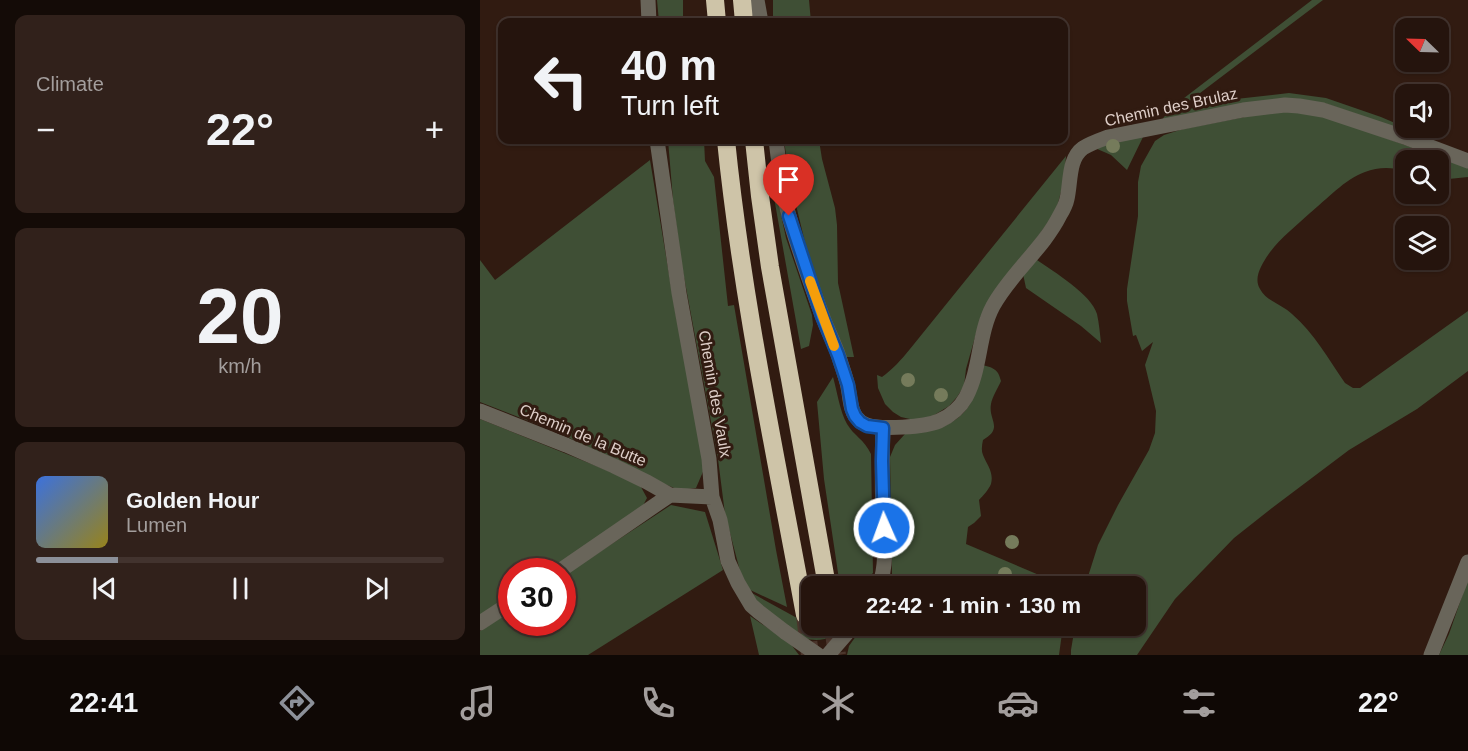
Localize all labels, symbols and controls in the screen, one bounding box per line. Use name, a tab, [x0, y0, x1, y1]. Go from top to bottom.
north arrow	[1395, 18, 1449, 72]
map controls	[1395, 18, 1449, 270]
icon: left	[522, 42, 600, 120]
text: 40 m	[621, 42, 717, 89]
text: Climate	[36, 73, 104, 95]
button: sound	[1395, 84, 1449, 138]
street label: Chemin des Brulaz	[1103, 85, 1239, 129]
text: Turn left	[621, 91, 719, 121]
text: 22°	[206, 104, 274, 155]
text: −	[36, 111, 55, 148]
text: +	[425, 111, 444, 148]
button: search	[1395, 150, 1449, 204]
pin	[763, 154, 814, 216]
icon: arrive	[772, 163, 805, 196]
button: layers	[1395, 216, 1449, 270]
text: 20	[197, 272, 283, 360]
street label: Chemin des Vaulx	[695, 329, 735, 459]
text: km/h	[218, 355, 262, 377]
street label: Chemin de la Butte	[517, 401, 649, 469]
text: Golden Hour	[126, 488, 259, 513]
position arrow	[852, 496, 916, 560]
text: Lumen	[126, 514, 187, 536]
speed limit sign: 30	[498, 558, 576, 636]
icon: previous	[88, 572, 121, 605]
icon: pause	[224, 572, 257, 605]
icon: next	[360, 572, 393, 605]
text: 22:42 · 1 min · 130 m	[866, 593, 1081, 618]
icon: directions	[276, 682, 318, 724]
icon: music	[457, 682, 499, 724]
icon: phone	[637, 682, 679, 724]
icon: climate	[817, 682, 859, 724]
icon: car	[997, 682, 1039, 724]
icon: filters	[1178, 682, 1220, 724]
text: 22:41	[69, 688, 138, 718]
text: 22°	[1358, 688, 1399, 718]

